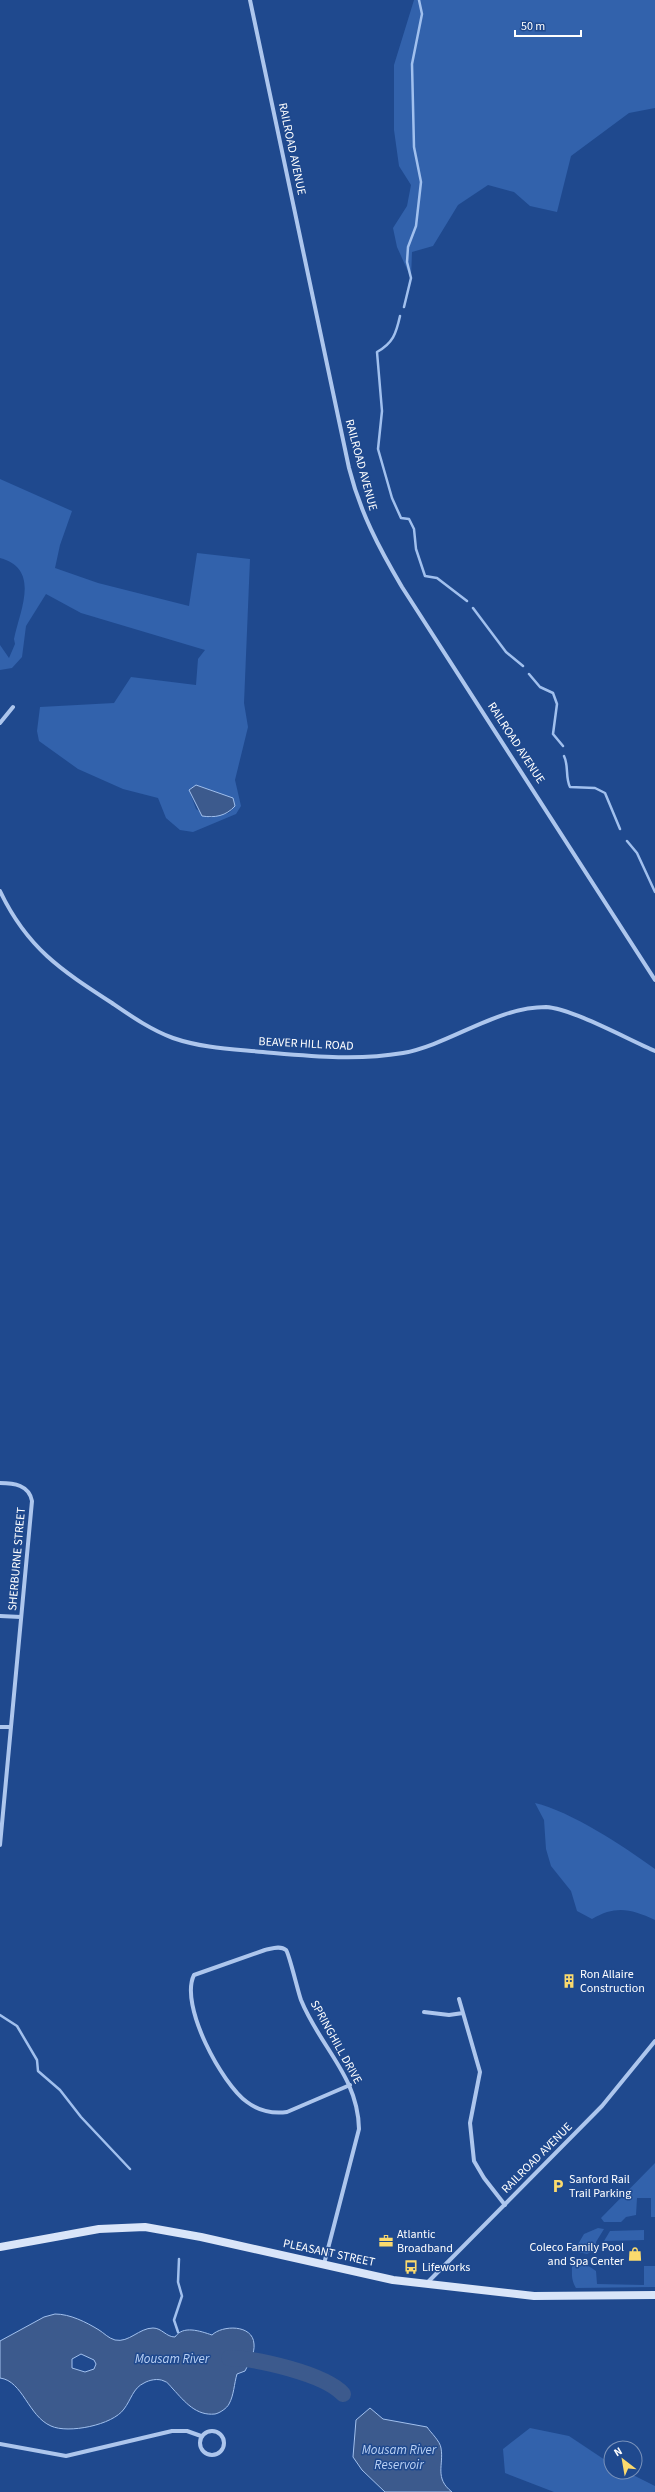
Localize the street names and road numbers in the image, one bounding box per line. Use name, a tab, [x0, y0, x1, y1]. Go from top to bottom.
street label: RAILROAD AVENUE	[274, 101, 310, 197]
street label: RAILROAD AVENUE	[341, 417, 381, 513]
street label: RAILROAD AVENUE	[483, 699, 549, 787]
street label: BEAVER HILL ROAD	[258, 1033, 354, 1055]
street label: SHERBURNE STREET	[4, 1506, 30, 1612]
street label: SPRINGHILL DRIVE	[306, 1997, 366, 2087]
street label: RAILROAD AVENUE	[498, 2119, 576, 2197]
street label: PLEASANT STREET	[282, 2235, 377, 2271]

